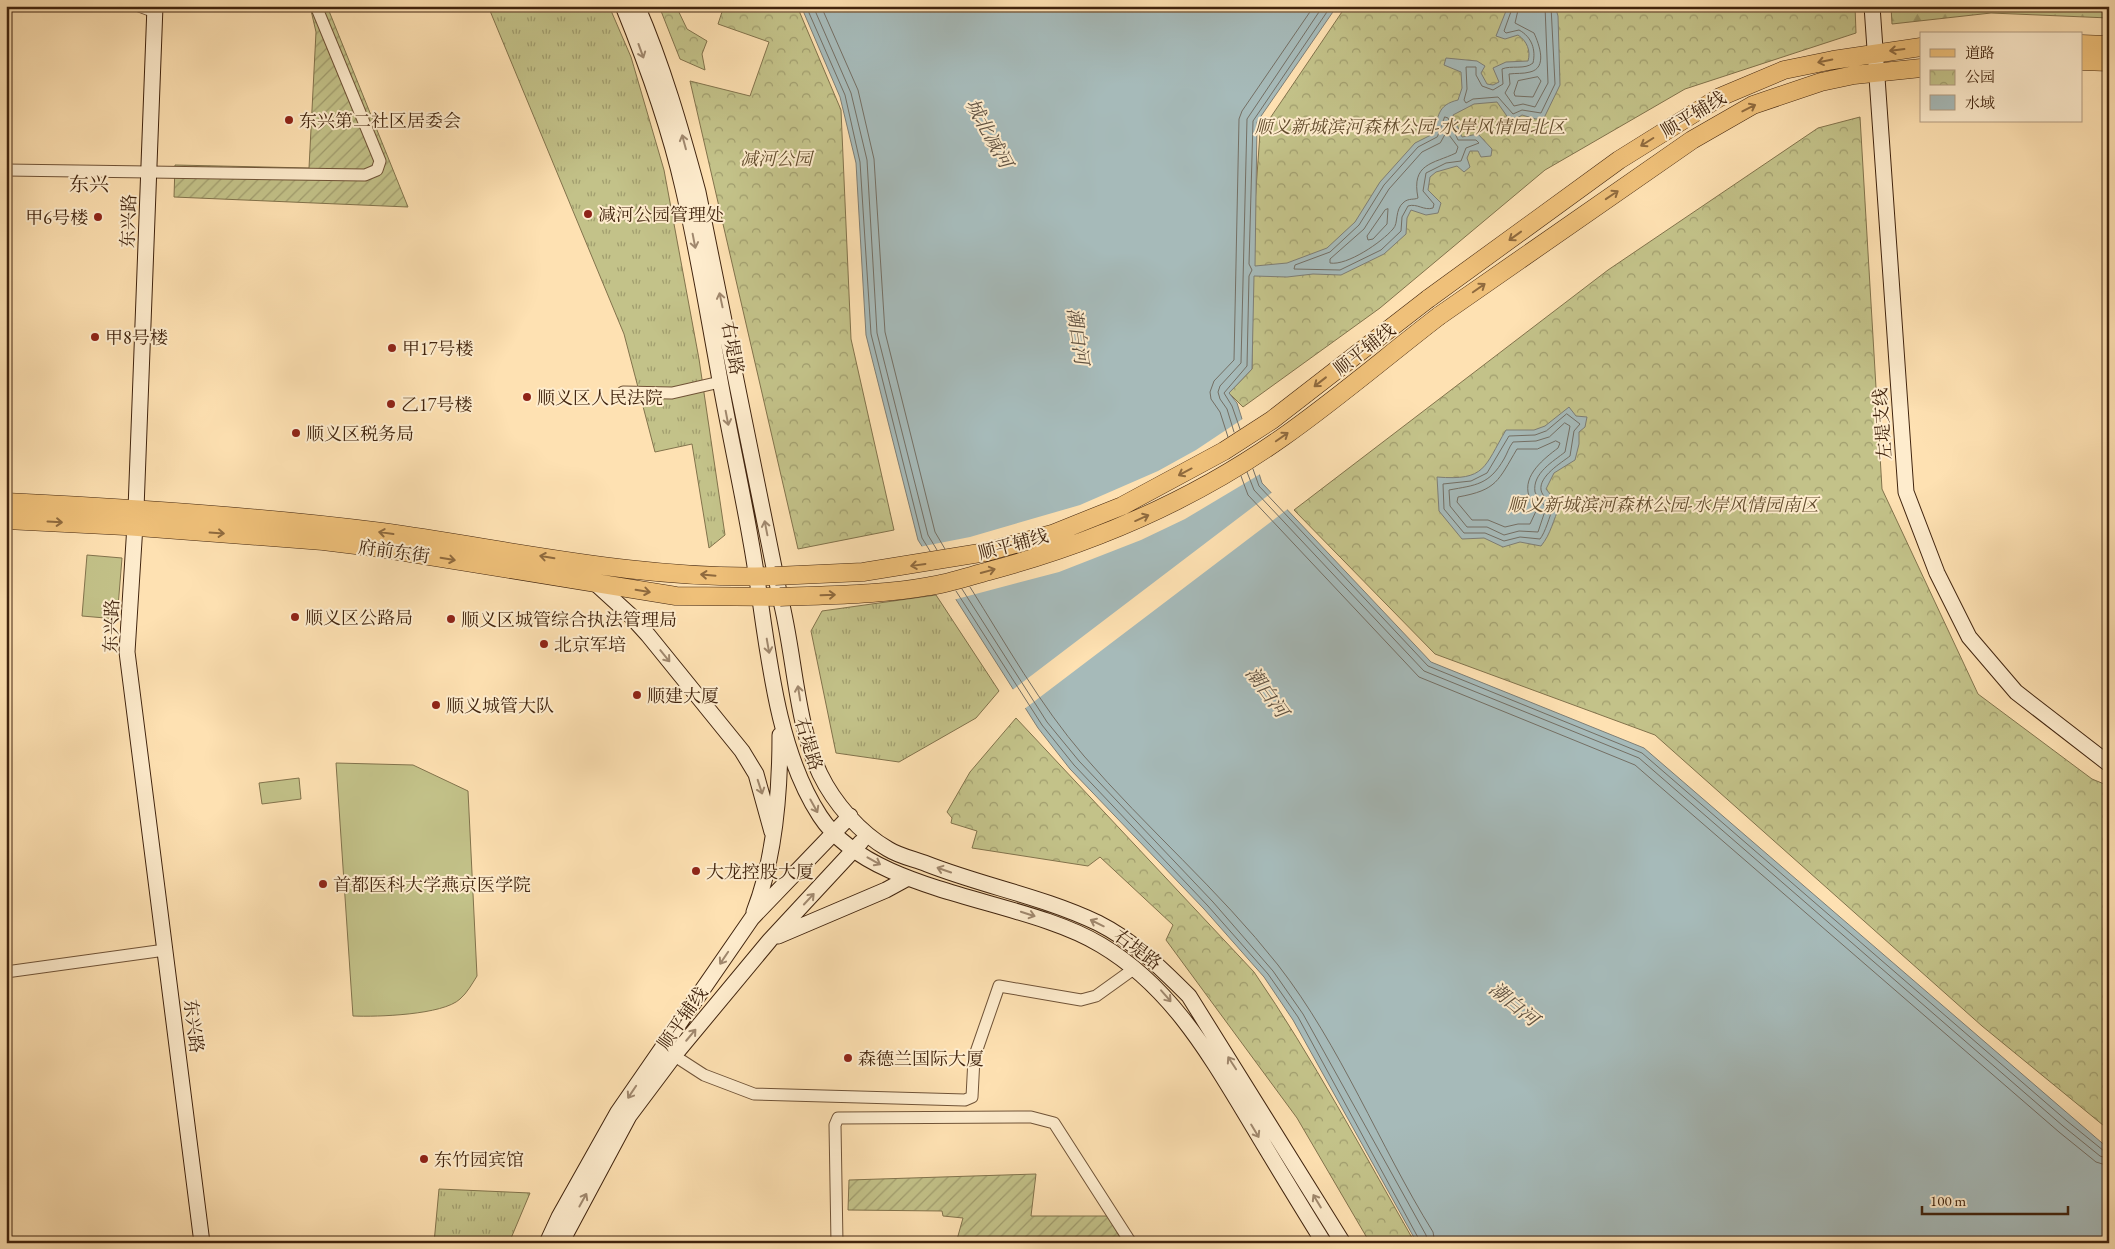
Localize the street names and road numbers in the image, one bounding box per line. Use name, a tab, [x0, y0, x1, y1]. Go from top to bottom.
street label: 顺平辅线	[1656, 86, 1730, 142]
street label: 东兴路	[116, 194, 140, 248]
street label: 顺平辅线	[1329, 318, 1399, 380]
street label: 右堤路	[717, 319, 749, 377]
street label: 左堤支线	[1868, 387, 1896, 461]
street label: 顺平辅线	[975, 524, 1051, 564]
street label: 府前东街	[357, 535, 431, 567]
street label: 东兴路	[99, 599, 123, 653]
street label: 右堤路	[790, 715, 828, 773]
street label: 右堤路	[1110, 924, 1166, 974]
street label: 顺平辅线	[652, 982, 712, 1054]
street label: 东兴路	[179, 998, 209, 1054]

